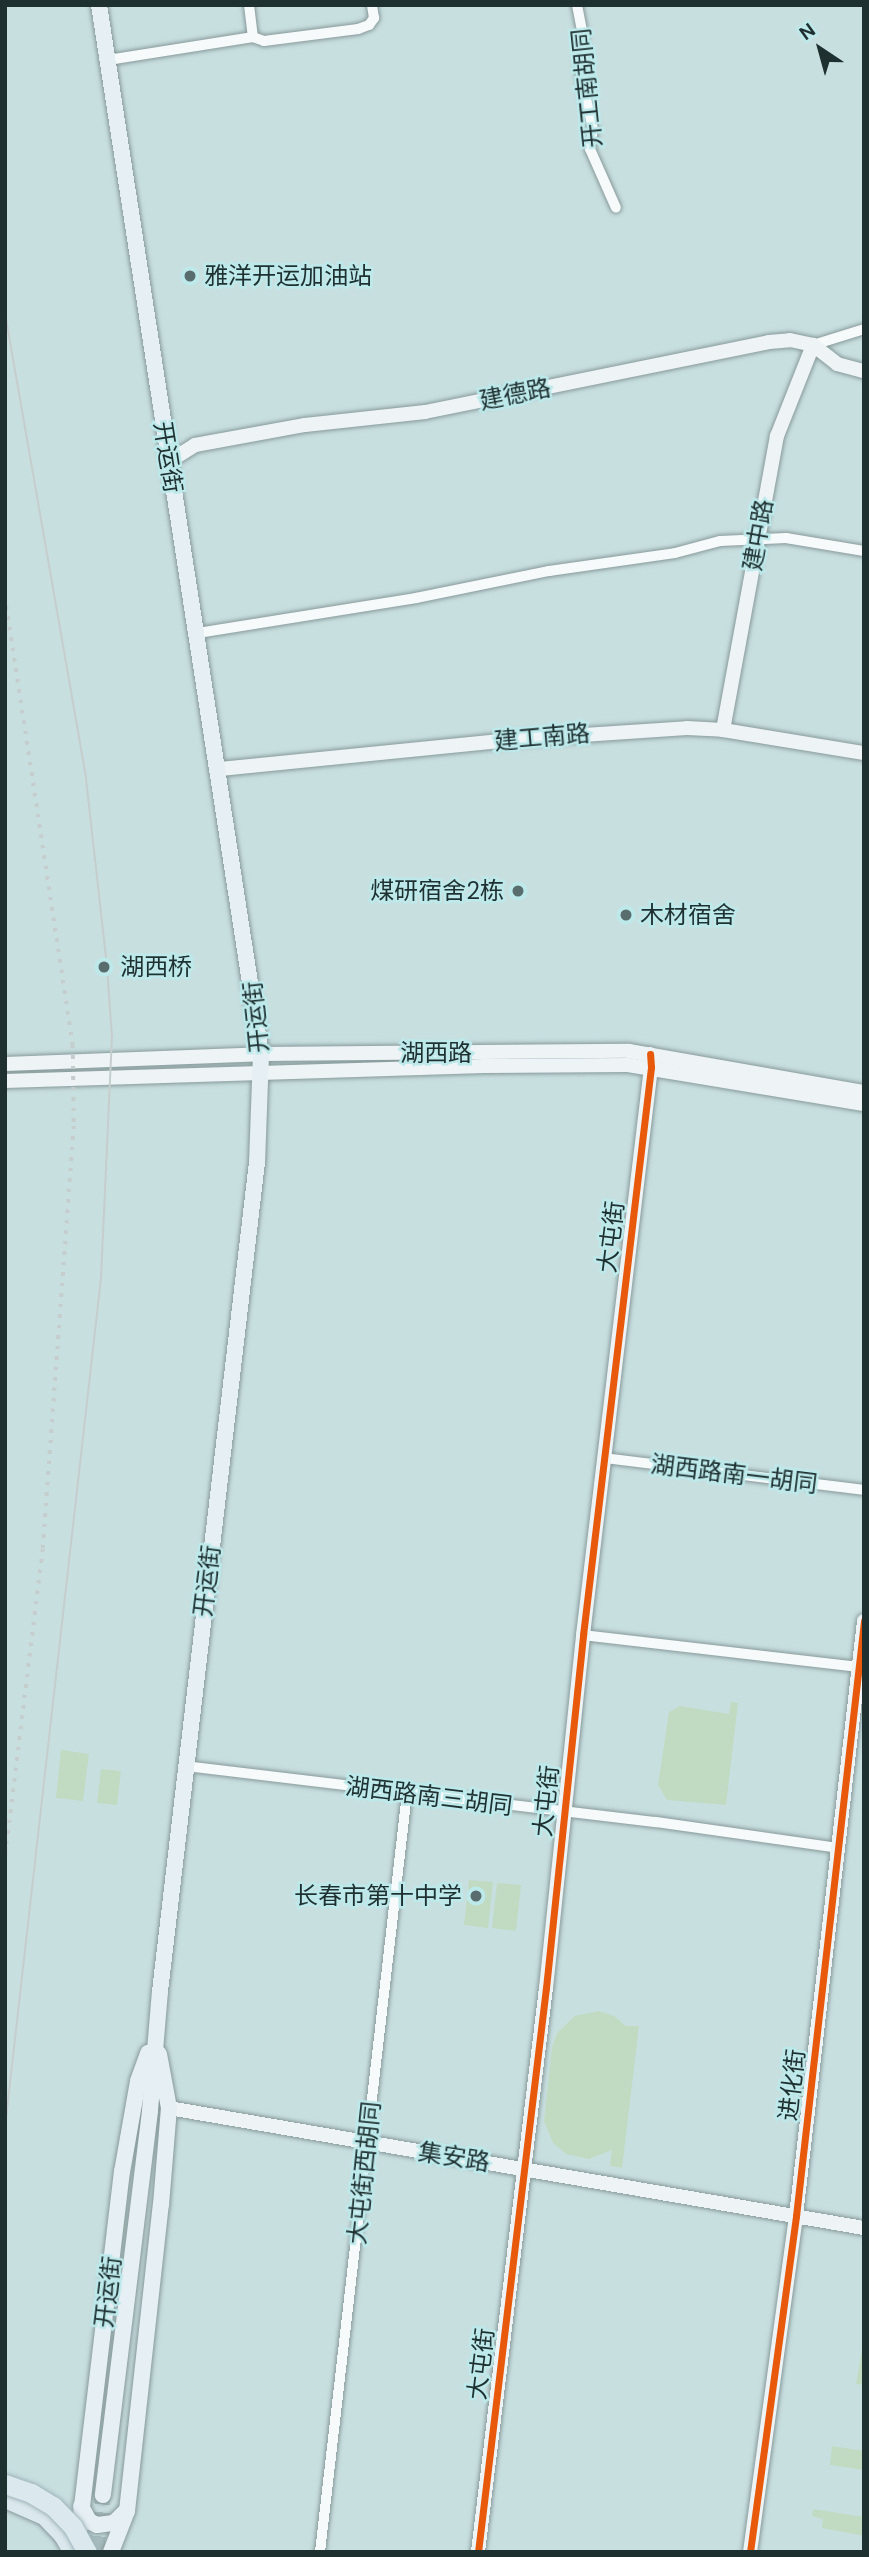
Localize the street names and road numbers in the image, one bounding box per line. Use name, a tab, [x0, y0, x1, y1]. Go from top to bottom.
street label: 开工南胡同	[566, 27, 608, 149]
street label: 建德路	[477, 373, 553, 415]
street label: 开运街	[148, 419, 188, 495]
street label: 建中路	[738, 497, 778, 573]
street label: 建工南路	[493, 718, 591, 756]
street label: 开运街	[238, 980, 274, 1054]
street label: 湖西路	[400, 1039, 472, 1067]
street label: 大屯街	[592, 1200, 630, 1274]
street label: 湖西路南一胡同	[649, 1449, 819, 1499]
street label: 开运街	[188, 1544, 226, 1618]
street label: 大屯街	[528, 1764, 564, 1838]
street label: 湖西路南三胡同	[344, 1771, 514, 1821]
street label: 进化街	[773, 2048, 811, 2122]
street label: 大屯街西胡同	[342, 2100, 386, 2246]
street label: 集安路	[416, 2137, 492, 2177]
street label: 开运街	[89, 2255, 127, 2329]
street label: 大屯街	[462, 2327, 500, 2401]

